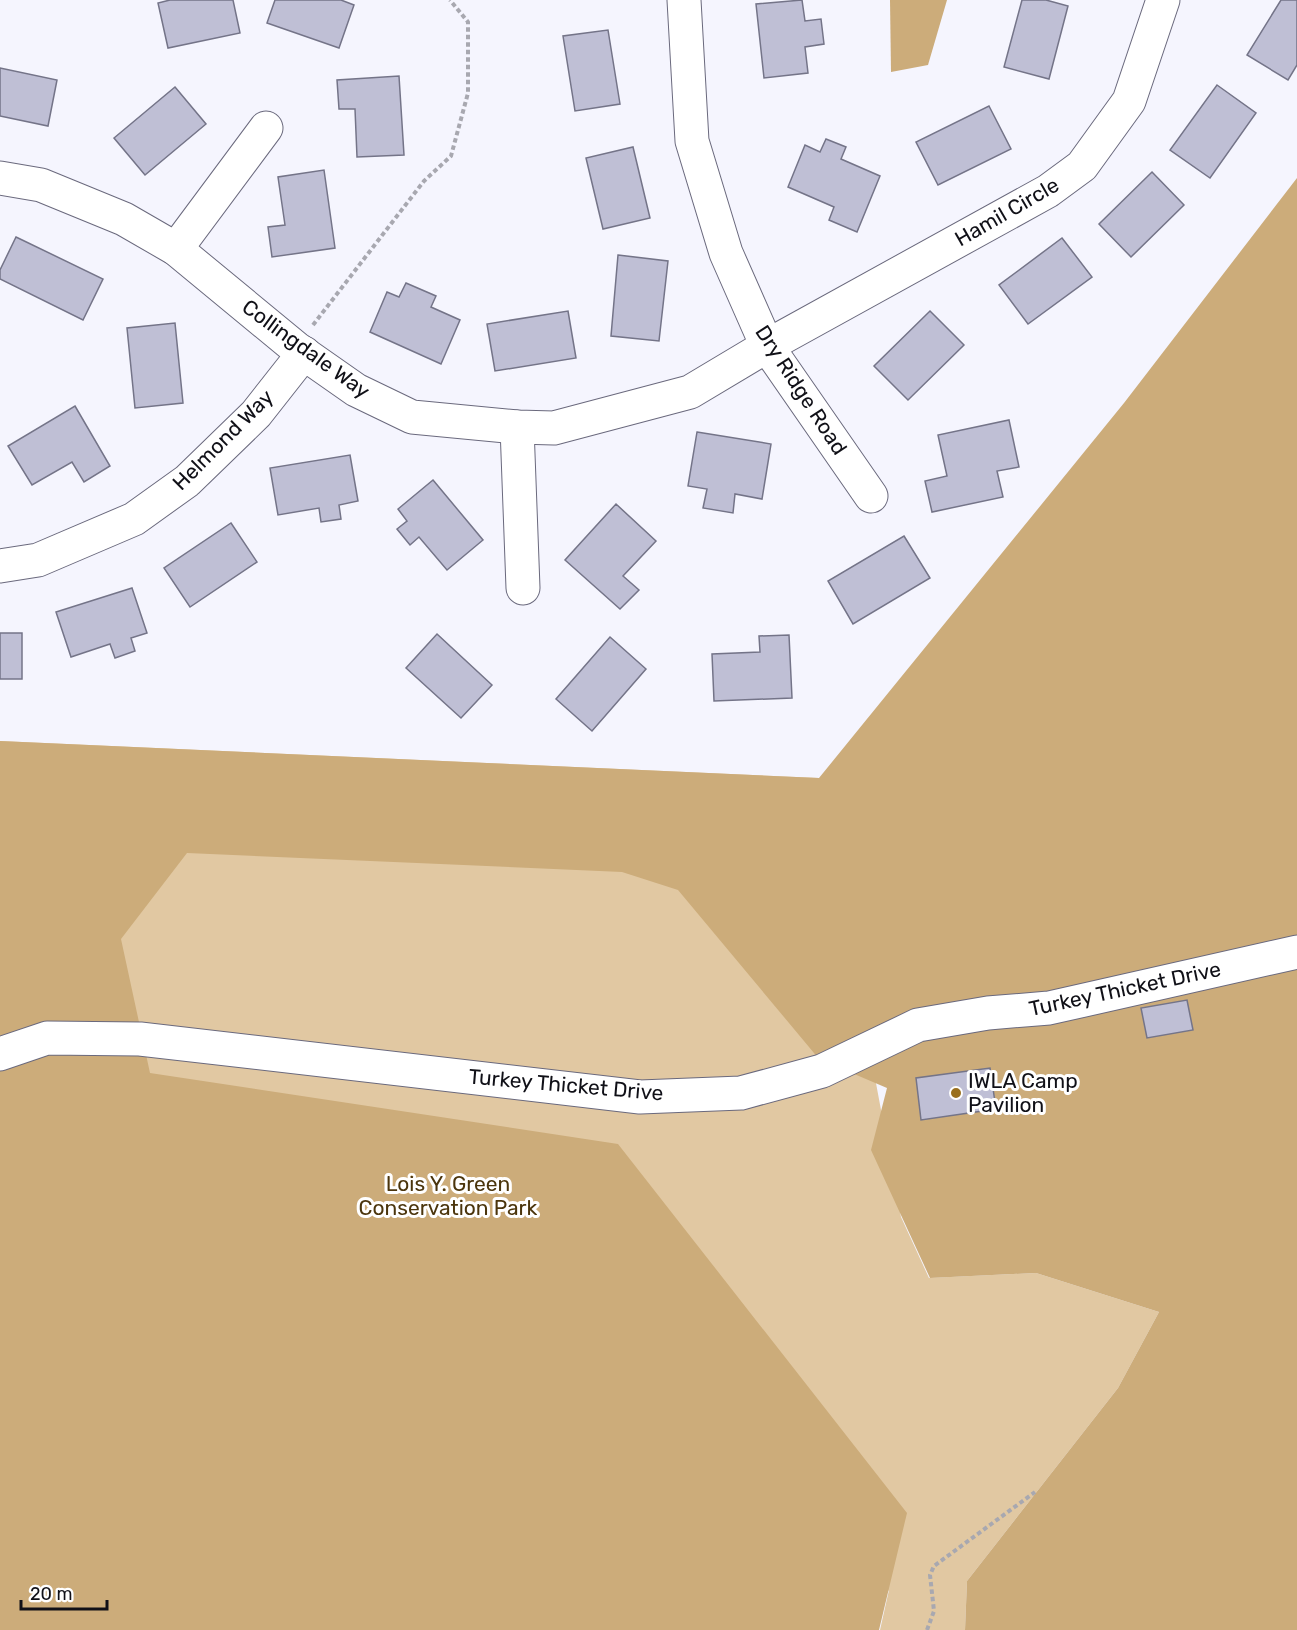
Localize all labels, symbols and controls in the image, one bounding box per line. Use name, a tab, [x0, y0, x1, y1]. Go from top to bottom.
street label: Hamil Circle	[950, 172, 1063, 251]
street label: Collingdale Way	[238, 294, 375, 404]
street label: Dry Ridge Road	[750, 320, 853, 459]
street label: Helmond Way	[167, 384, 278, 495]
street label: Turkey Thicket Drive	[1027, 956, 1223, 1021]
street label: Turkey Thicket Drive	[468, 1064, 665, 1105]
place label: IWLA Camp Pavilion	[968, 1068, 1078, 1117]
marker: IWLA Camp Pavilion	[949, 1086, 963, 1100]
park label: Lois Y. Green Conservation Park	[359, 1171, 538, 1220]
scale bar	[21, 1573, 106, 1611]
text: 20 m	[30, 1583, 72, 1605]

